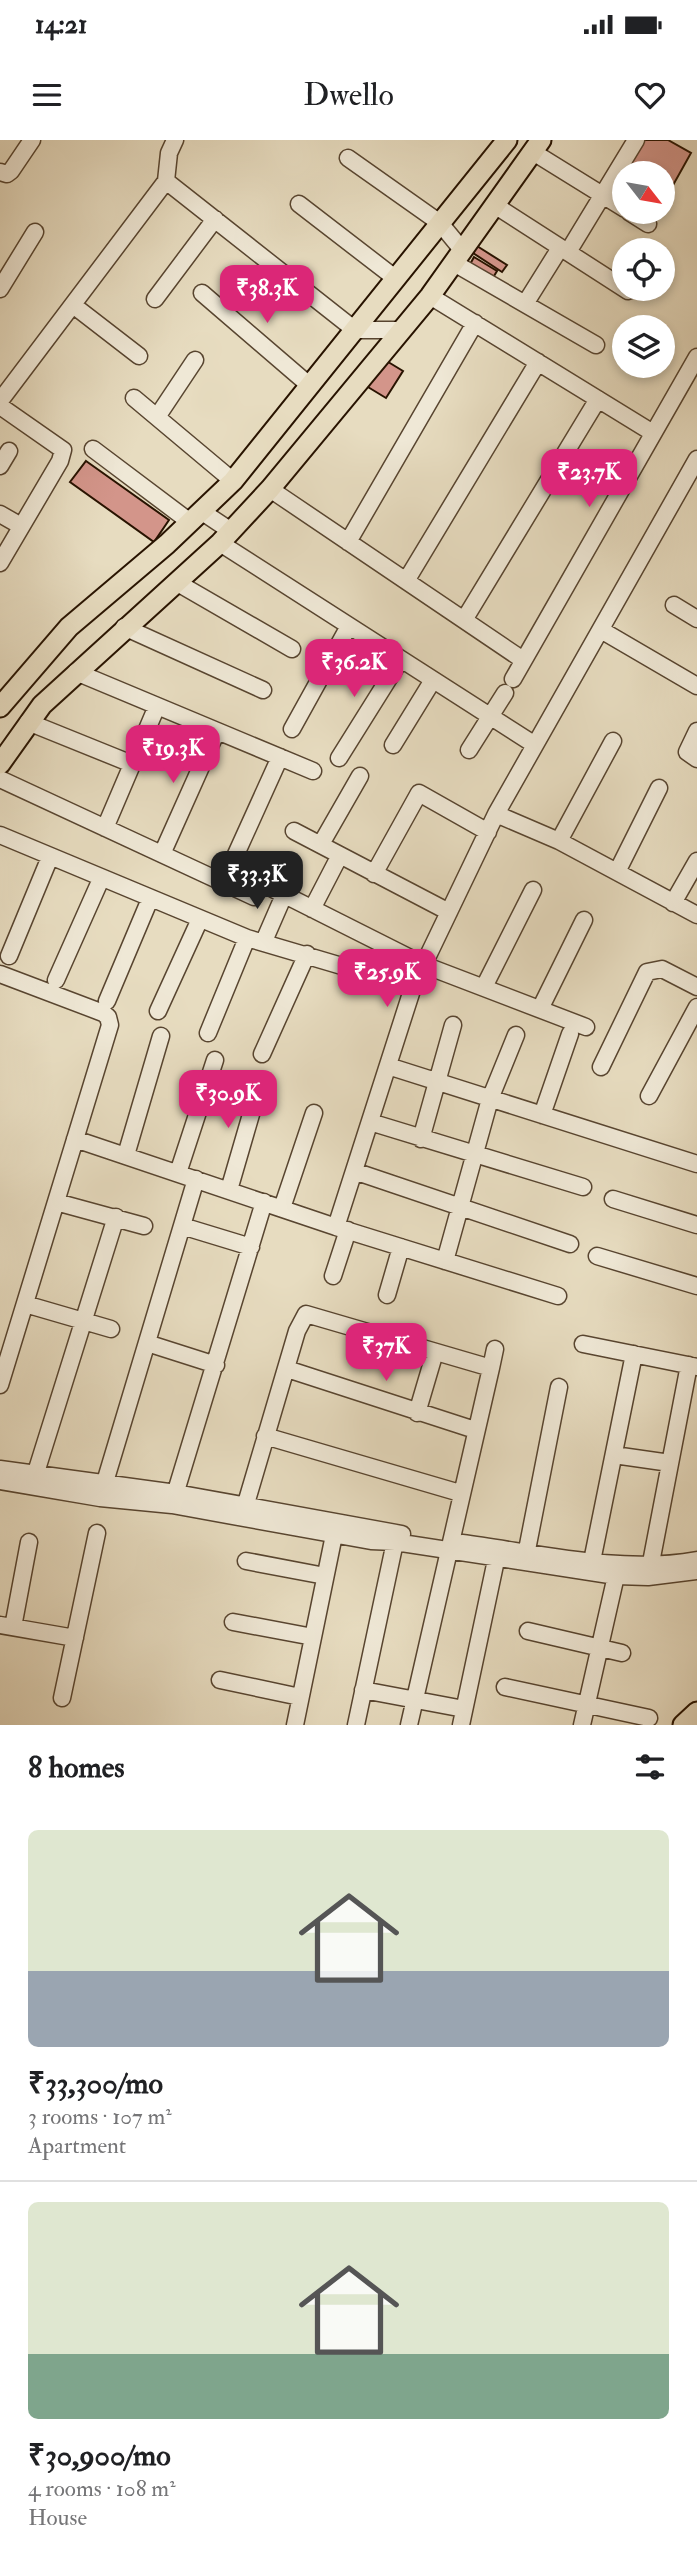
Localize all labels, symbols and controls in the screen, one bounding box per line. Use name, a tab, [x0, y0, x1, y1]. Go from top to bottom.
text: 14:21	[35, 9, 87, 41]
text: Dwello	[303, 75, 394, 115]
icon: menu	[28, 76, 66, 114]
icon: heart	[631, 76, 669, 114]
north arrow	[612, 161, 676, 224]
map controls	[612, 161, 675, 378]
button: locate	[612, 238, 675, 301]
pin: ₹38.3K	[210, 265, 324, 325]
text: ₹38.3K	[236, 273, 298, 302]
button: layers	[612, 315, 675, 378]
pin: ₹23.7K	[532, 450, 646, 509]
text: ₹23.7K	[557, 457, 621, 486]
pin: ₹36.2K	[297, 640, 411, 699]
text: ₹36.2K	[321, 647, 387, 676]
pin: ₹19.3K	[116, 726, 230, 785]
text: ₹19.3K	[142, 733, 204, 762]
pin: ₹33.3K	[200, 852, 314, 911]
text: ₹33.3K	[227, 859, 287, 888]
pin: ₹25.9K	[330, 950, 444, 1009]
text: ₹25.9K	[354, 957, 420, 986]
pin: ₹30.9K	[171, 1070, 285, 1130]
text: ₹30.9K	[195, 1078, 261, 1107]
pin: ₹37K	[345, 1324, 427, 1383]
text: ₹37K	[362, 1331, 410, 1360]
icon: filters	[631, 1748, 669, 1786]
text: 8 homes	[28, 1749, 125, 1786]
icon: home	[286, 1875, 412, 2001]
text: ₹33,300/mo	[28, 2065, 163, 2102]
text: 3 rooms · 107 m²	[28, 2102, 172, 2131]
text: Apartment	[28, 2131, 126, 2160]
icon: home	[286, 2247, 412, 2373]
text: ₹30,900/mo	[28, 2437, 171, 2474]
text: 4 rooms · 108 m²	[28, 2474, 176, 2503]
text: House	[28, 2503, 87, 2532]

